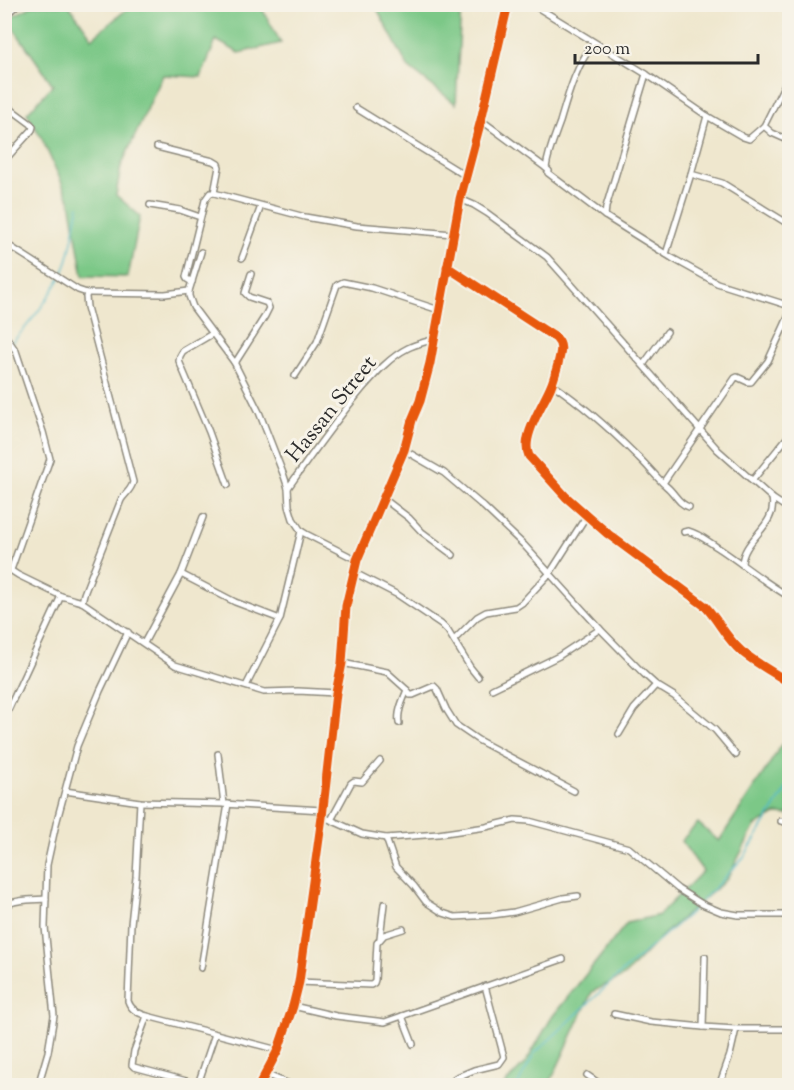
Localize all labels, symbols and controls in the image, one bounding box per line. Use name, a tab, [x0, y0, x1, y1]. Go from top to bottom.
scale bar	[575, 27, 758, 65]
text: 200 m	[584, 37, 630, 63]
street label: Hassan Street	[279, 349, 386, 470]

